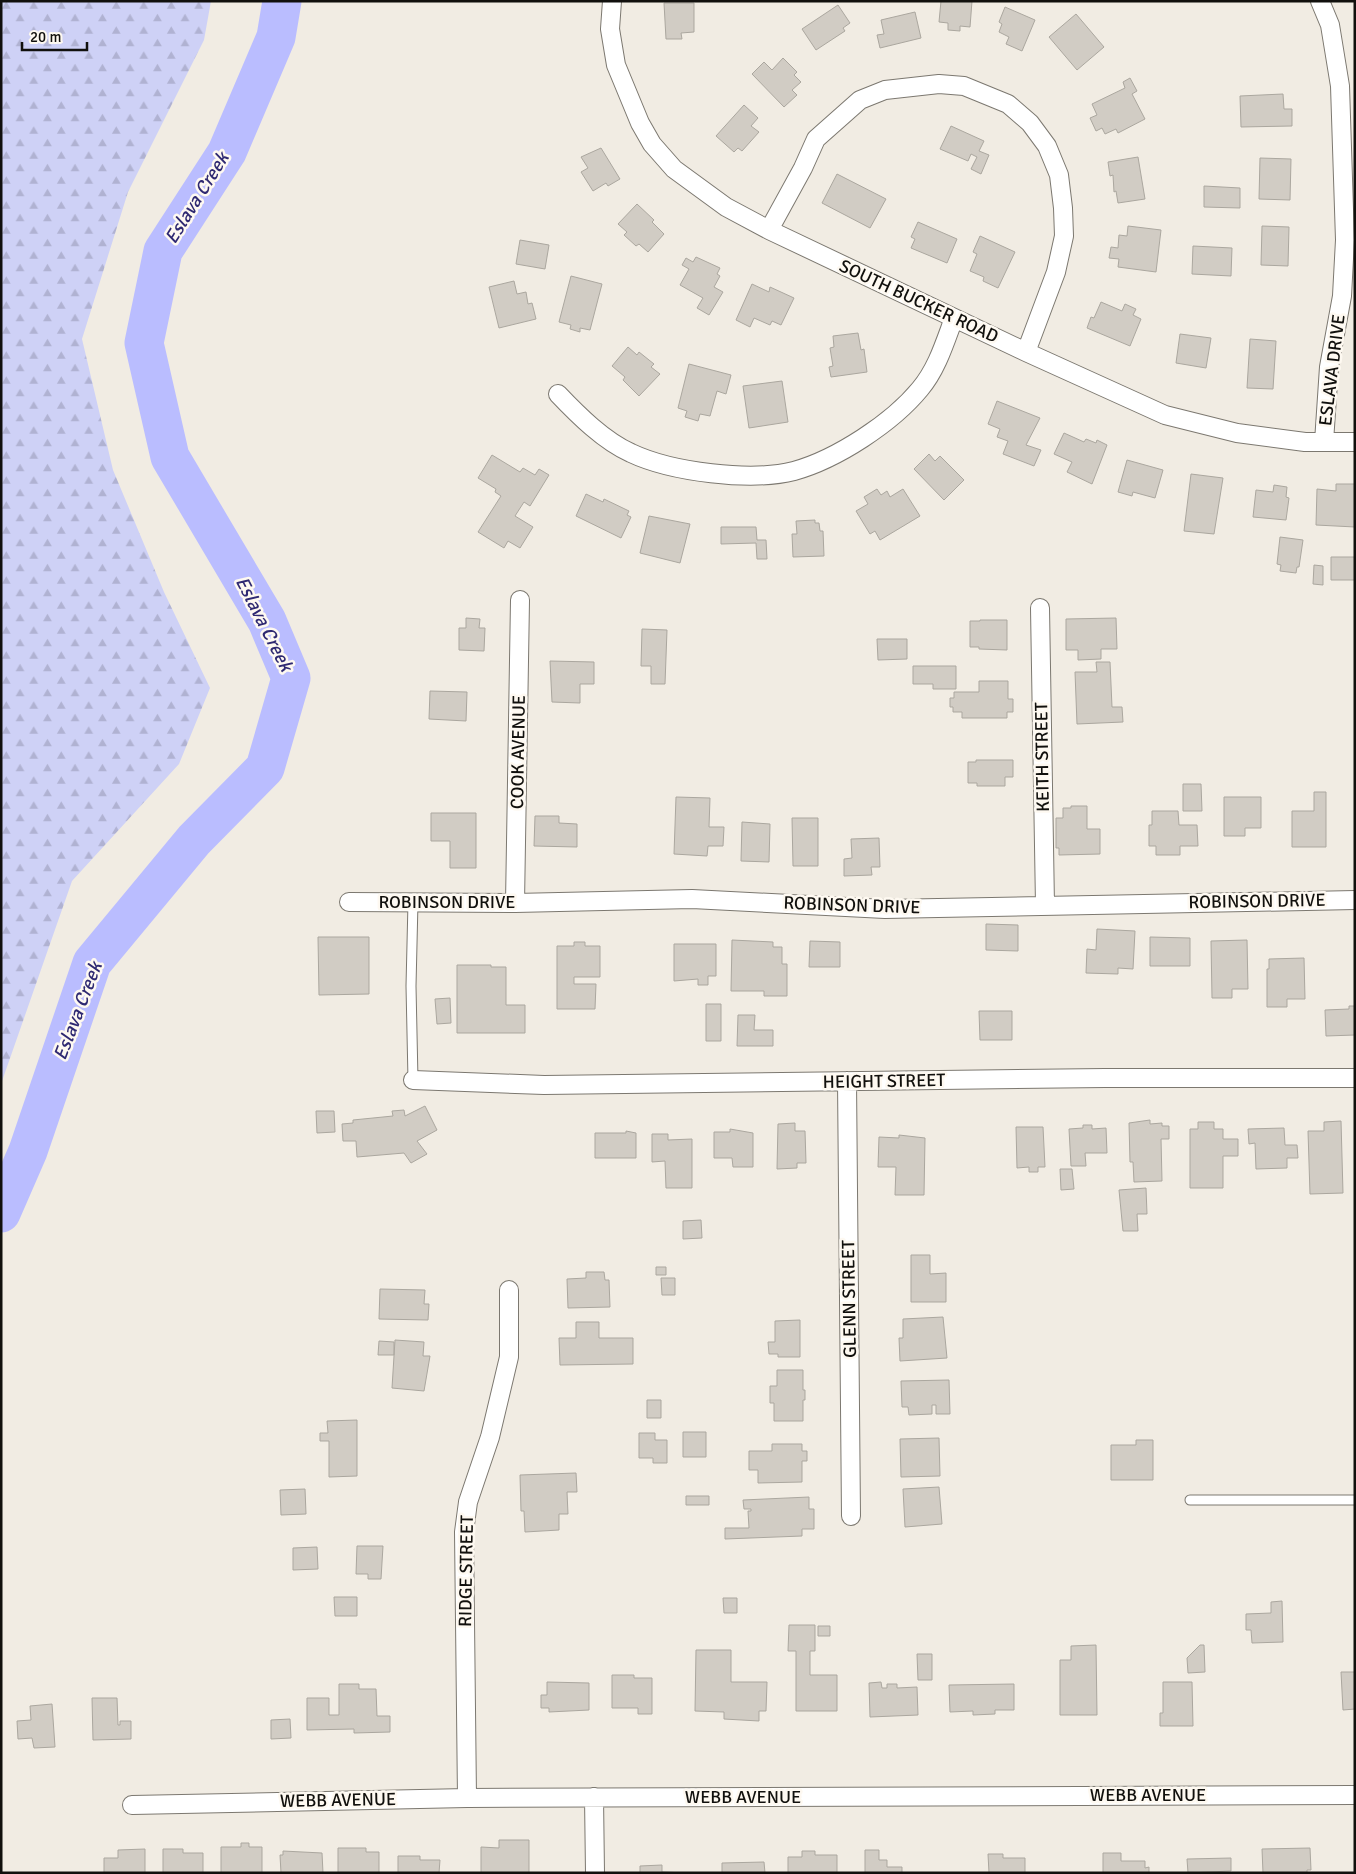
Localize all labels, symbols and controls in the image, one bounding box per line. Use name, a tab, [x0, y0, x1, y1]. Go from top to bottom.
scale bar	[22, 20, 88, 52]
text: 20 m	[30, 28, 61, 46]
water label: Eslava Creek	[159, 147, 235, 248]
street label: SOUTH BUCKER ROAD	[836, 254, 1002, 348]
street label: ESLAVA DRIVE	[1314, 313, 1350, 427]
water label: Eslava Creek	[230, 573, 299, 677]
street label: COOK AVENUE	[506, 695, 530, 809]
street label: KEITH STREET	[1030, 702, 1054, 812]
street label: ROBINSON DRIVE	[1188, 889, 1326, 913]
street label: ROBINSON DRIVE	[378, 891, 516, 913]
street label: ROBINSON DRIVE	[783, 892, 921, 918]
water label: Eslava Creek	[48, 957, 108, 1063]
street label: HEIGHT STREET	[823, 1069, 946, 1093]
street label: GLENN STREET	[837, 1240, 861, 1358]
street label: RIDGE STREET	[454, 1515, 478, 1627]
street label: WEBB AVENUE	[1090, 1784, 1206, 1806]
street label: WEBB AVENUE	[685, 1786, 801, 1808]
street label: WEBB AVENUE	[280, 1788, 396, 1812]

